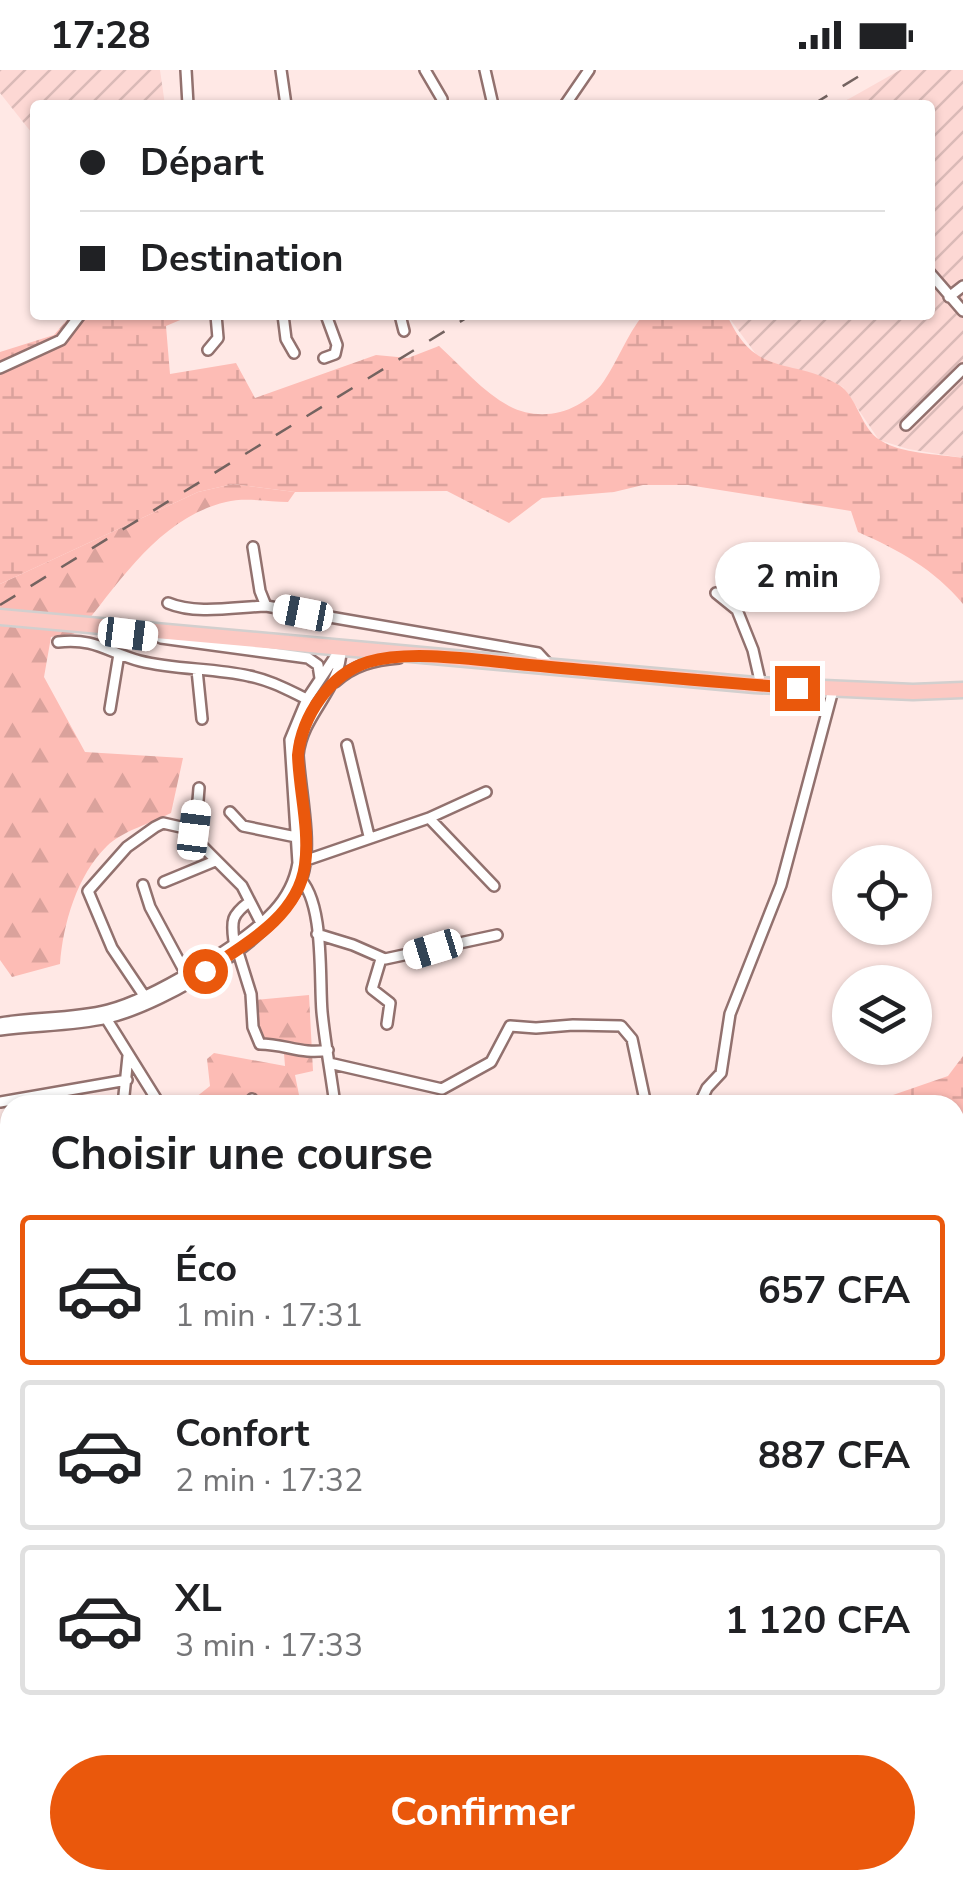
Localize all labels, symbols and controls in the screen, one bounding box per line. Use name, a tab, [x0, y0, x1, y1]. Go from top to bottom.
text: 17:28	[50, 10, 151, 61]
text: Départ	[140, 137, 264, 188]
text: Destination	[140, 233, 344, 284]
callout: 2 min	[714, 543, 880, 613]
text: 2 min	[756, 555, 839, 598]
car	[271, 593, 335, 633]
car	[96, 615, 160, 653]
route end	[775, 666, 820, 711]
car	[175, 798, 213, 862]
map controls	[832, 845, 932, 1065]
button: locate	[832, 845, 932, 945]
car	[400, 926, 466, 972]
route start	[183, 949, 228, 994]
button: layers	[832, 965, 932, 1065]
text: Choisir une course	[50, 1124, 433, 1185]
text: Éco	[175, 1243, 237, 1294]
icon: car	[55, 1245, 145, 1335]
text: 657 CFA	[758, 1265, 910, 1316]
text: 1 min · 17:31	[175, 1294, 363, 1337]
text: Confort	[175, 1408, 309, 1459]
icon: car	[55, 1410, 145, 1500]
text: 887 CFA	[758, 1430, 910, 1481]
text: 2 min · 17:32	[175, 1459, 363, 1502]
text: XL	[175, 1573, 222, 1624]
icon: car	[55, 1575, 145, 1665]
text: 1 120 CFA	[725, 1595, 910, 1646]
text: 3 min · 17:33	[175, 1624, 363, 1667]
button: Confirmer	[50, 1755, 915, 1870]

